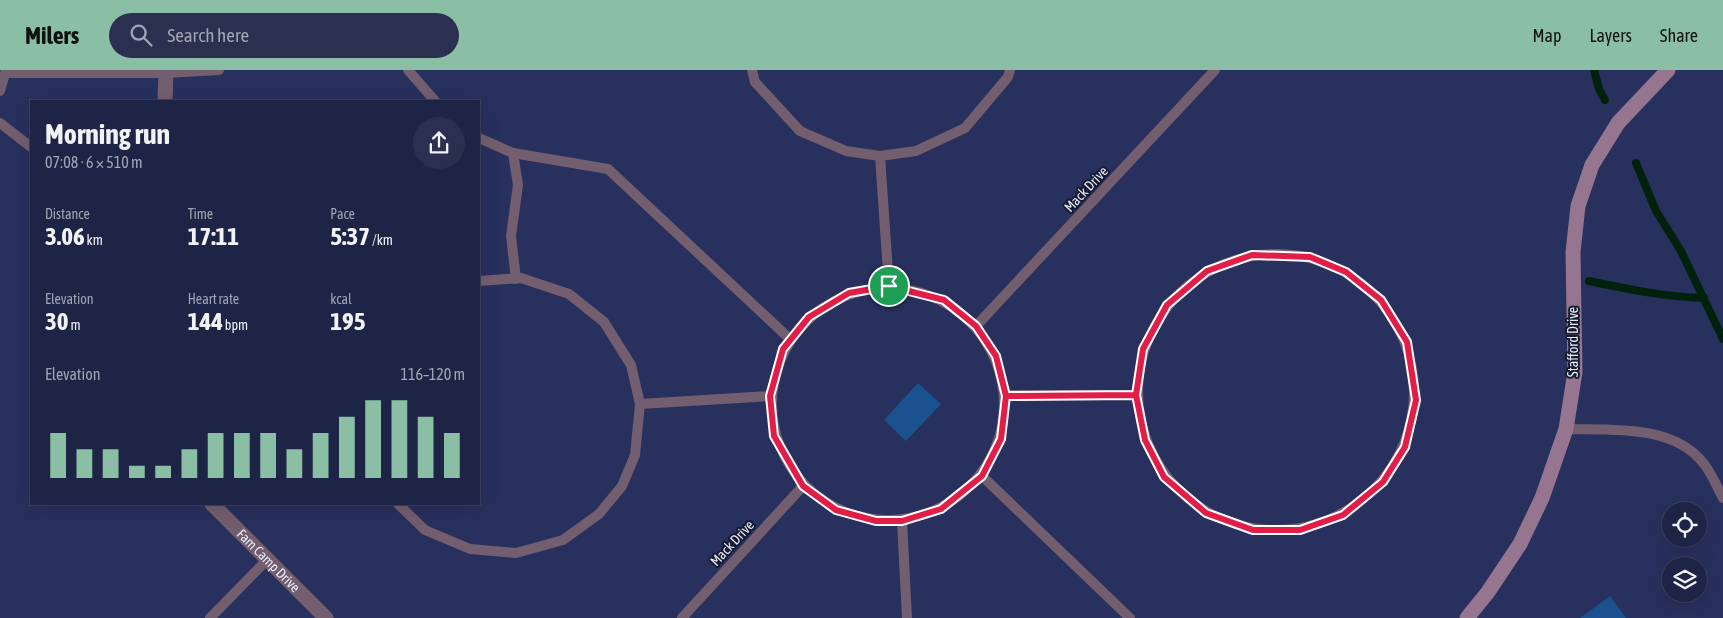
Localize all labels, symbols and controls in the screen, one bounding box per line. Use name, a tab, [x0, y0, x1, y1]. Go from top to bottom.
search box	[109, 13, 459, 58]
icon: search	[127, 21, 155, 49]
text: Milers	[25, 22, 79, 49]
text: Search here	[167, 24, 249, 46]
text: Map	[1532, 25, 1561, 46]
text: Layers	[1589, 25, 1632, 46]
text: Share	[1660, 25, 1698, 46]
button: share	[413, 117, 465, 169]
text: Morning run	[45, 118, 170, 150]
text: 07:08 · 6 × 510 m	[45, 153, 143, 171]
street label: Mack Drive	[1061, 163, 1111, 215]
text: Distance	[45, 206, 90, 222]
text: Time	[188, 206, 213, 222]
text: Pace	[330, 206, 355, 222]
text: 3.06	[45, 222, 85, 250]
text: 17:11	[188, 222, 239, 250]
text: 5:37	[330, 222, 370, 250]
text: km	[85, 232, 103, 248]
text: /km	[370, 232, 393, 248]
pin	[868, 265, 910, 307]
icon: arrive	[875, 272, 903, 300]
text: Elevation	[45, 291, 94, 307]
text: Heart rate	[188, 291, 239, 307]
text: kcal	[330, 291, 352, 307]
text: 30	[45, 307, 69, 335]
text: 144	[188, 307, 223, 335]
text: 195	[330, 307, 366, 335]
street label: Stafford Drive	[1565, 307, 1581, 377]
text: m	[69, 317, 81, 333]
text: bpm	[223, 317, 248, 333]
text: Elevation	[45, 365, 100, 383]
text: 116–120 m	[401, 365, 465, 383]
map controls	[1662, 502, 1707, 602]
button: locate	[1662, 502, 1707, 547]
street label: Mack Drive	[707, 517, 757, 569]
street label: Fam Camp Drive	[234, 526, 303, 595]
button: layers	[1662, 557, 1707, 602]

